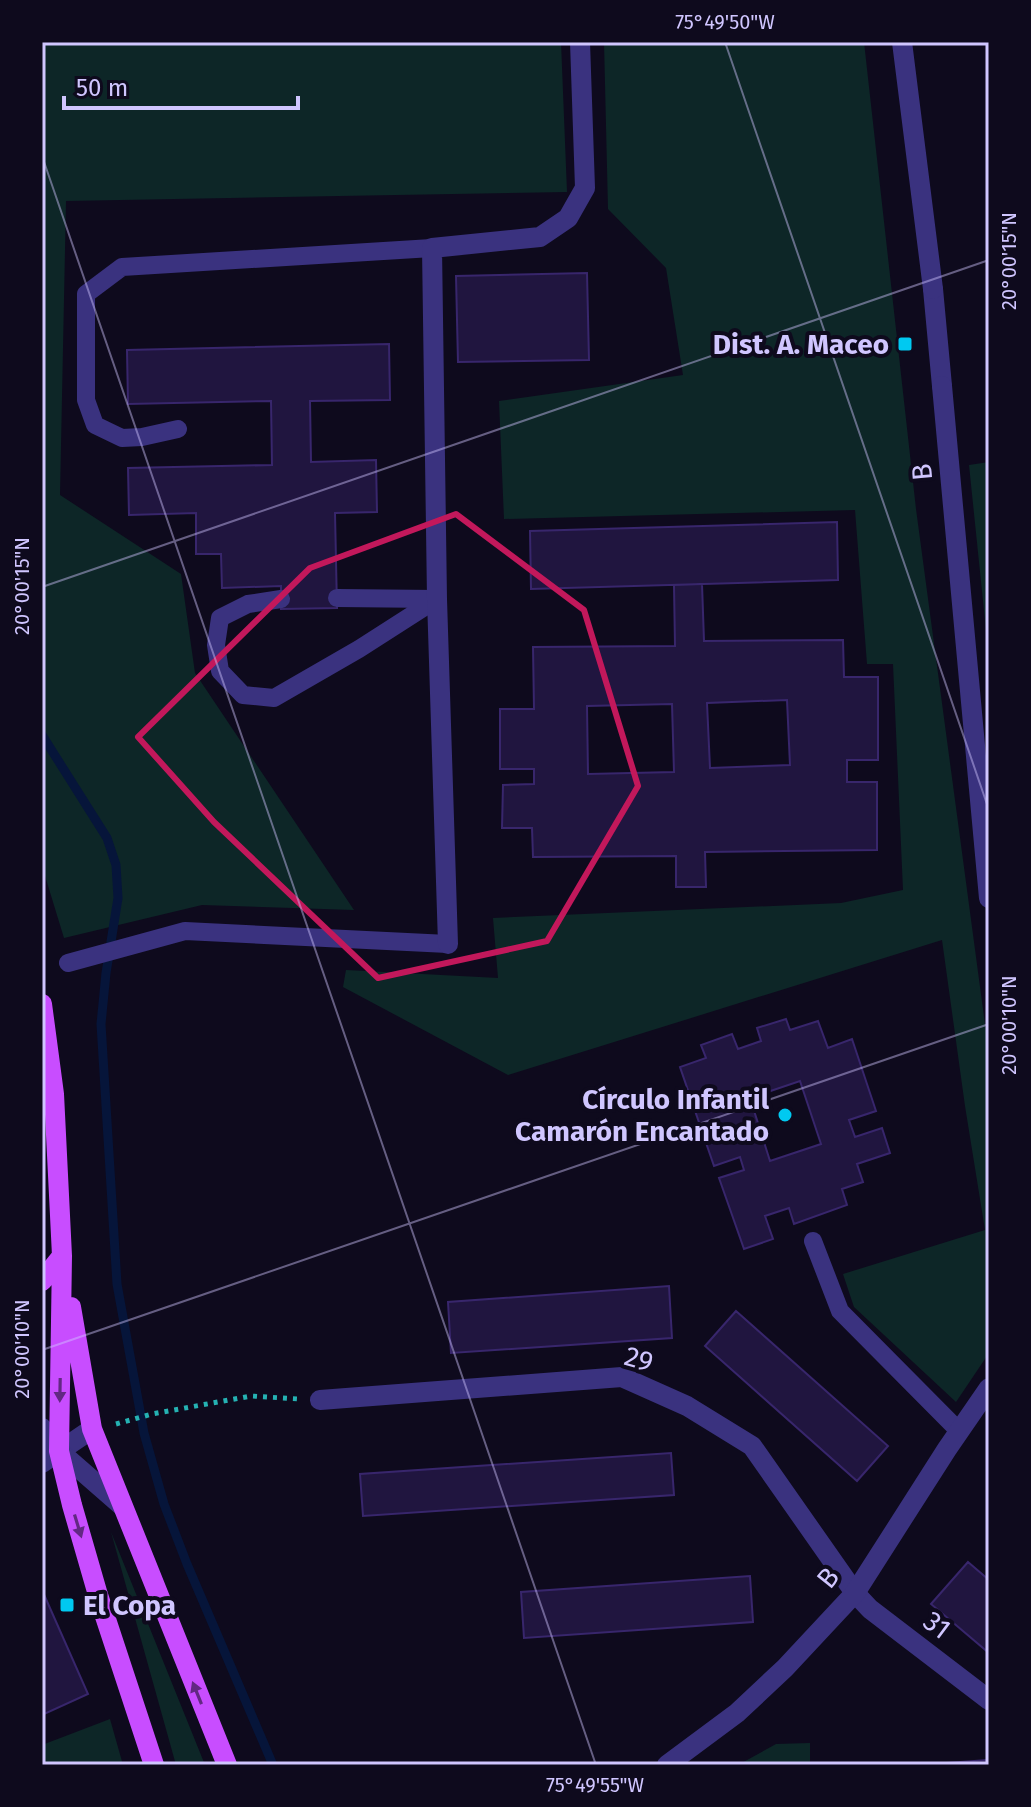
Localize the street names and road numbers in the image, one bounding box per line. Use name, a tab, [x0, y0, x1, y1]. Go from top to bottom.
street label: B	[905, 462, 939, 482]
street label: 29	[621, 1339, 657, 1379]
street label: B	[810, 1561, 846, 1595]
street label: 31	[917, 1604, 957, 1646]

